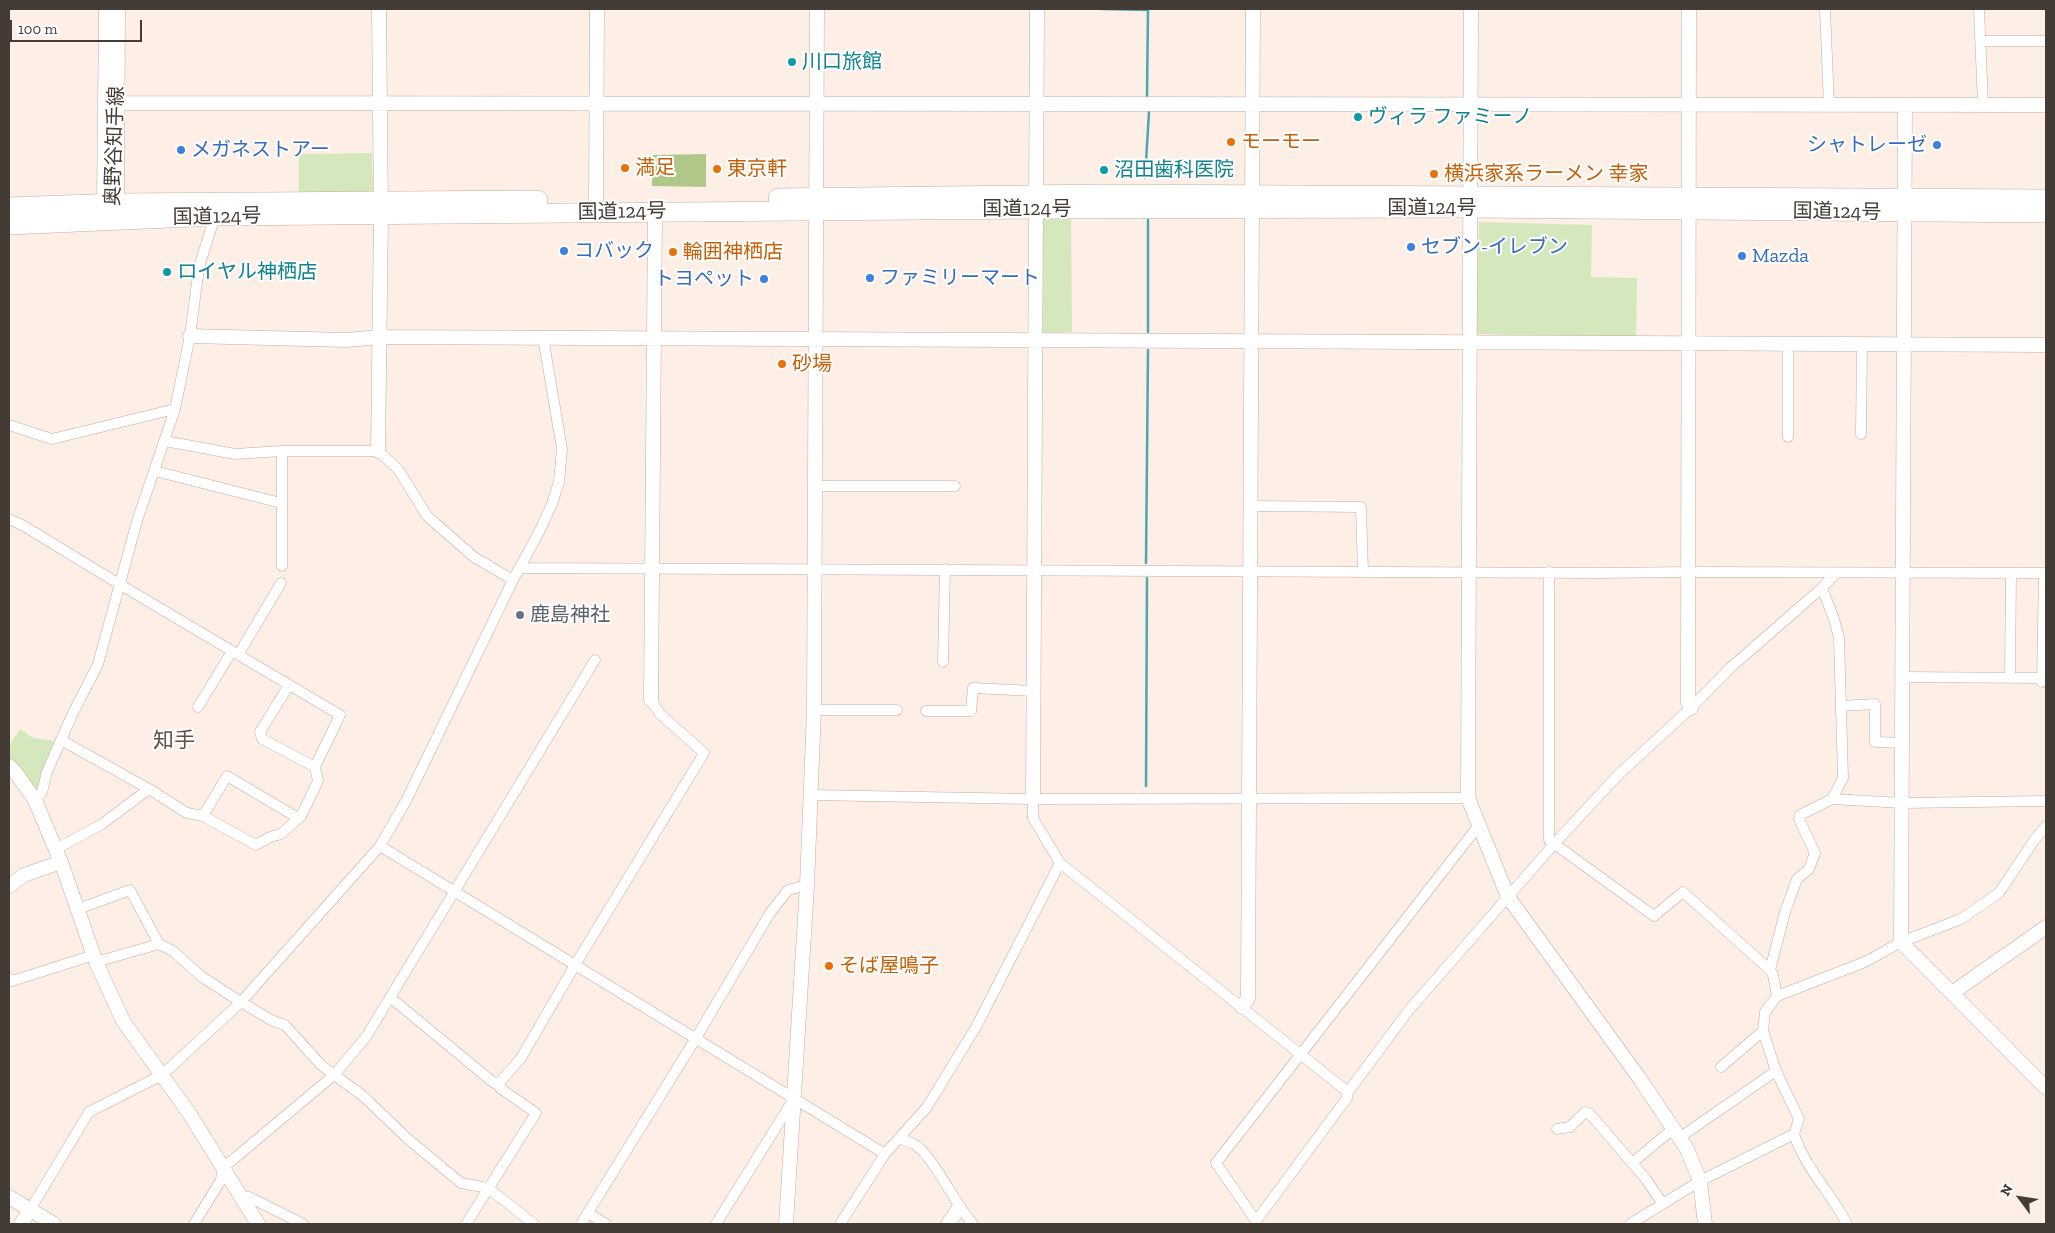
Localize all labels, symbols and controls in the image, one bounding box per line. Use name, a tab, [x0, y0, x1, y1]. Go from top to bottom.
scale bar	[12, 10, 145, 42]
text: 100 m	[18, 20, 57, 38]
place label: 川口旅館	[802, 50, 882, 74]
marker: 川口旅館	[786, 56, 798, 68]
street label: 奥野谷知手線	[101, 86, 129, 206]
place label: ヴィラ ファミーノ	[1368, 105, 1533, 129]
marker: ヴィラ ファミーノ	[1352, 111, 1364, 123]
place label: モーモー	[1241, 130, 1321, 154]
place label: シャトレーゼ	[1807, 133, 1927, 157]
marker: モーモー	[1225, 136, 1237, 148]
place label: メガネストアー	[191, 138, 330, 162]
marker: シャトレーゼ	[1931, 139, 1943, 151]
marker: メガネストアー	[175, 144, 187, 156]
place label: 満足	[635, 156, 675, 180]
place label: 東京軒	[727, 157, 787, 181]
place label: 沼田歯科医院	[1114, 158, 1234, 182]
marker: 満足	[619, 162, 631, 174]
place label: 横浜家系ラーメン 幸家	[1444, 162, 1649, 186]
marker: 東京軒	[711, 163, 723, 175]
marker: 沼田歯科医院	[1098, 164, 1110, 176]
marker: 横浜家系ラーメン 幸家	[1428, 168, 1440, 180]
street label: 国道124号	[1388, 196, 1476, 220]
street label: 国道124号	[983, 197, 1071, 221]
street label: 国道124号	[577, 199, 667, 225]
street label: 国道124号	[1792, 199, 1882, 225]
street label: 国道124号	[172, 204, 262, 230]
place label: セブン-イレブン	[1421, 235, 1568, 259]
place label: コバック	[574, 239, 654, 263]
place label: 輪囲神栖店	[683, 240, 783, 264]
marker: セブン-イレブン	[1405, 241, 1417, 253]
place label: Mazda	[1752, 244, 1809, 268]
marker: コバック	[558, 245, 570, 257]
marker: 輪囲神栖店	[667, 246, 679, 258]
marker: Mazda	[1736, 250, 1748, 262]
place label: ロイヤル神栖店	[177, 260, 317, 284]
marker: ロイヤル神栖店	[161, 266, 173, 278]
place label: ファミリーマート	[880, 266, 1040, 290]
place label: トヨペット	[654, 267, 754, 291]
marker: ファミリーマート	[864, 272, 876, 284]
marker: トヨペット	[758, 273, 770, 285]
place label: 砂場	[792, 352, 832, 376]
marker: 砂場	[776, 358, 788, 370]
place label: 鹿島神社	[530, 603, 610, 627]
marker: 鹿島神社	[514, 609, 526, 621]
district label: 知手	[153, 728, 195, 754]
place label: そば屋鳴子	[839, 954, 939, 978]
marker: そば屋鳴子	[823, 960, 835, 972]
north arrow	[1995, 1173, 2045, 1223]
text: N	[1997, 1181, 2017, 1199]

